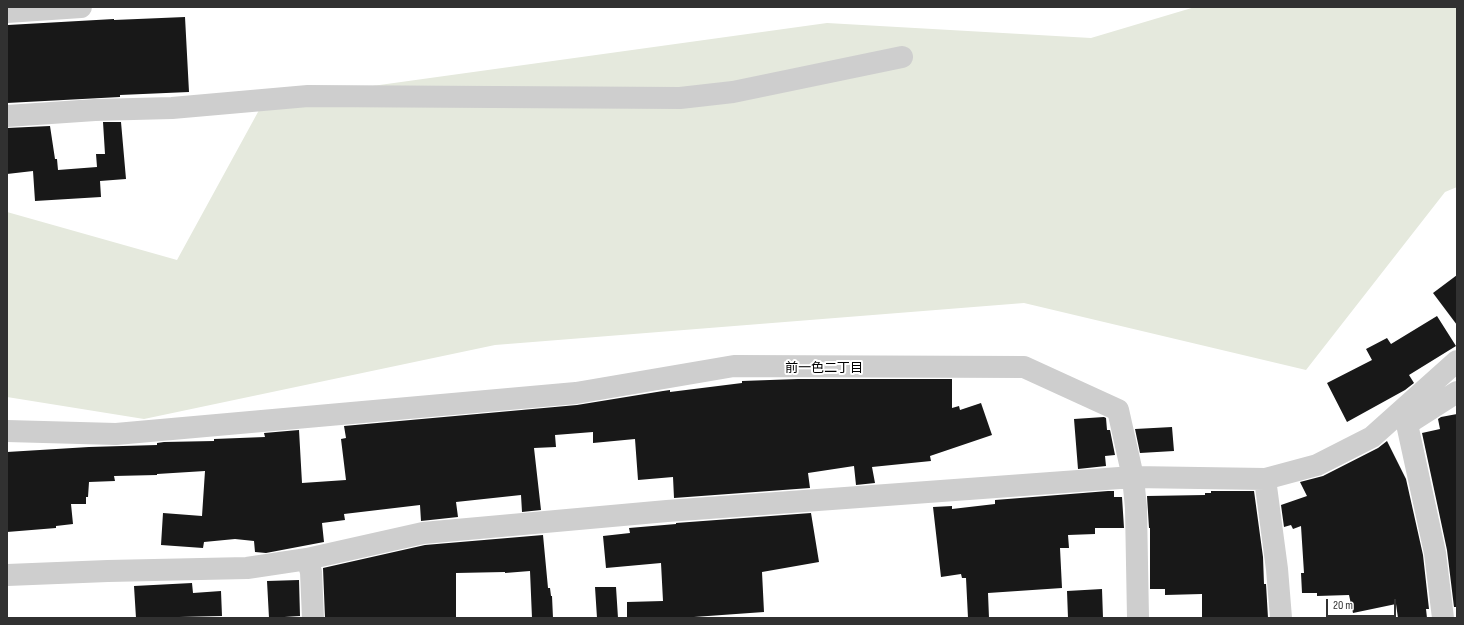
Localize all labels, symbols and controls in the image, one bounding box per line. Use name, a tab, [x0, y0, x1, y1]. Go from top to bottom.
district label: 前一色二丁目	[785, 361, 863, 377]
scale bar	[1328, 591, 1398, 617]
text: 20 m	[1333, 598, 1353, 613]

